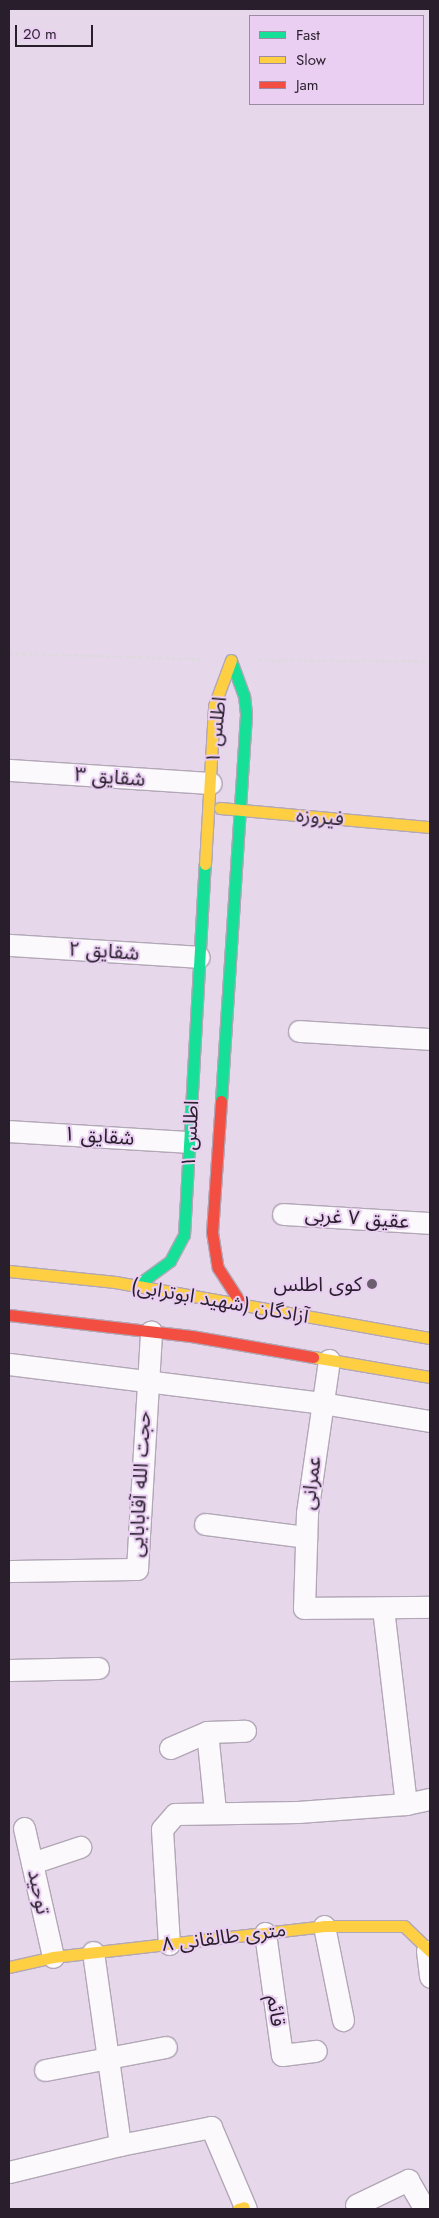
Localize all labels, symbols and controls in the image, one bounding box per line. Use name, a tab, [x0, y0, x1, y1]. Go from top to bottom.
scale bar	[18, 15, 95, 47]
legend	[249, 15, 424, 105]
text: 20 m	[23, 23, 57, 45]
text: Fast	[296, 24, 320, 46]
text: Slow	[296, 49, 326, 71]
text: Jam	[296, 74, 319, 96]
street label: اطلس ۱	[201, 695, 231, 765]
street label: شقایق ۳	[74, 763, 146, 791]
street label: فیروزه	[295, 803, 345, 831]
street label: شقایق ۲	[68, 937, 140, 965]
street label: اطلس ۱	[176, 1100, 204, 1168]
street label: شقایق ۱	[63, 1122, 135, 1150]
street label: عقیق ۷ غربی	[304, 1202, 410, 1234]
place label: کوی اطلس	[273, 1272, 362, 1296]
street label: آزادگان (شهید ابوترابی)	[129, 1274, 311, 1328]
marker: کوی اطلس	[366, 1278, 378, 1290]
street label: حجت الله آقابابایی	[124, 1410, 156, 1558]
street label: عمرانی	[296, 1455, 326, 1511]
street label: توحید	[23, 1867, 55, 1917]
street label: ۸ متری طالقانی	[161, 1917, 287, 1957]
street label: قائم	[262, 1994, 290, 2028]

